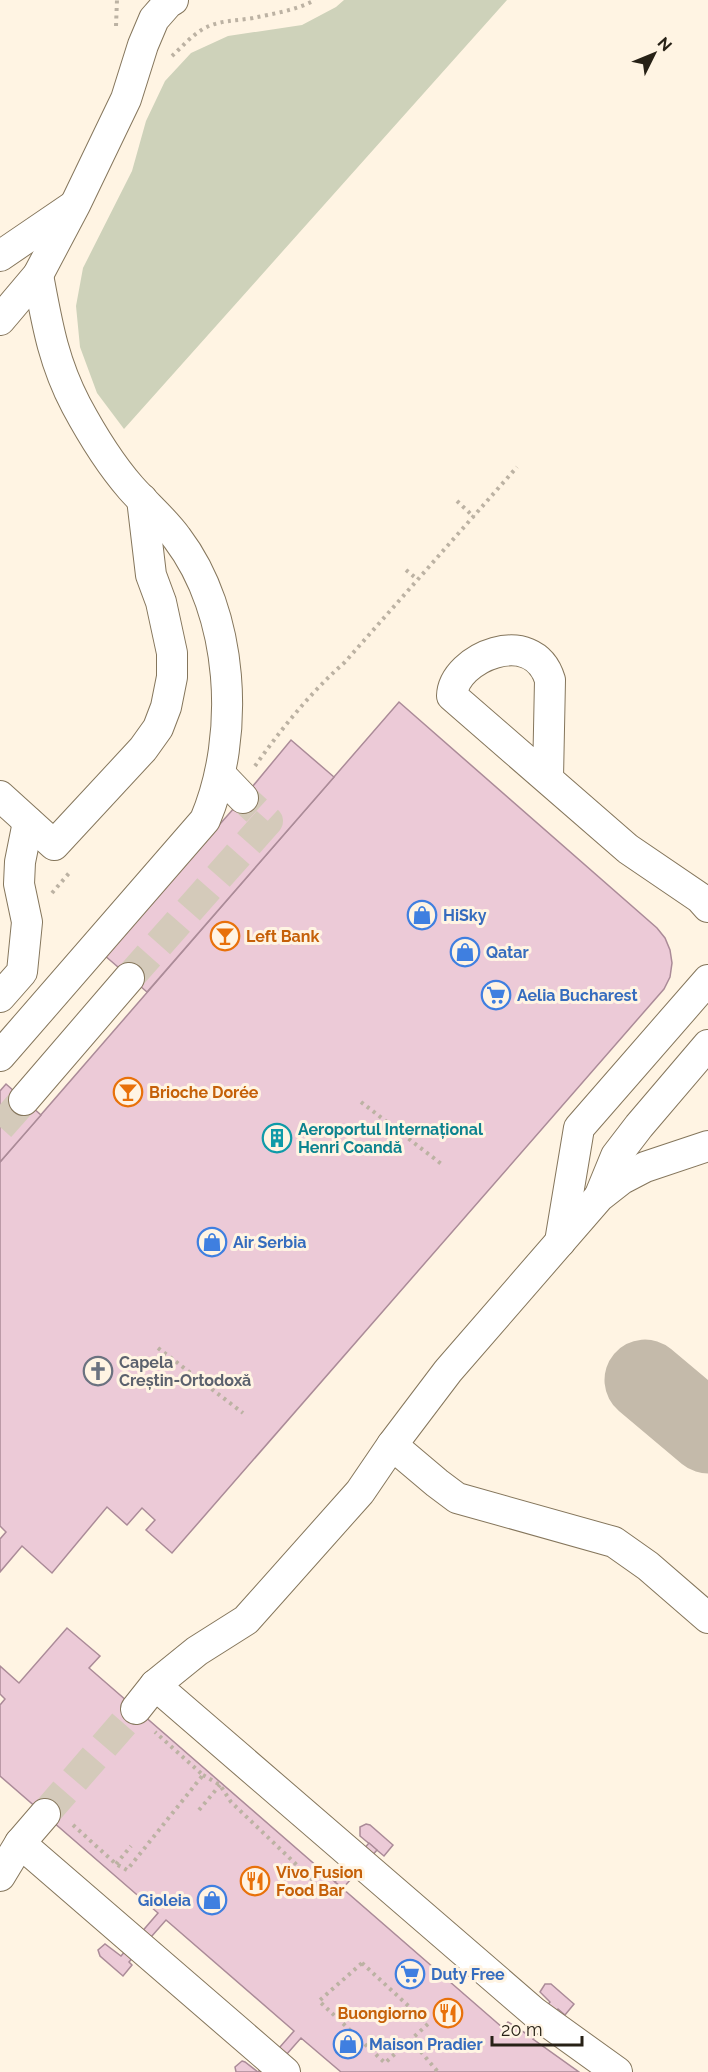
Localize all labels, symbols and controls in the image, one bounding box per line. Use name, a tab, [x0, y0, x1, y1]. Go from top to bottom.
north arrow	[624, 24, 684, 84]
text: N	[653, 33, 676, 55]
shop icon: HiSky	[406, 899, 438, 931]
place label: HiSky	[443, 906, 487, 925]
bar icon: Left Bank	[209, 920, 241, 952]
place label: Left Bank	[246, 927, 319, 946]
shop icon: Qatar	[449, 936, 481, 968]
place label: Qatar	[486, 943, 529, 962]
supermarket icon: Aelia Bucharest	[480, 979, 512, 1011]
place label: Aelia Bucharest	[517, 986, 638, 1005]
bar icon: Brioche Dorée	[112, 1076, 144, 1108]
place label: Brioche Dorée	[149, 1083, 259, 1102]
place label: Aeroportul Internațional Henri Coandă	[298, 1120, 484, 1157]
building icon: Aeroportul Internațional Henri Coandă	[261, 1122, 293, 1154]
shop icon: Air Serbia	[196, 1226, 228, 1258]
place label: Air Serbia	[233, 1233, 307, 1252]
place label: Capela Creștin-Ortodoxă	[119, 1353, 251, 1390]
church icon: Capela Creștin-Ortodoxă	[82, 1355, 114, 1387]
place label: Vivo Fusion Food Bar	[276, 1863, 363, 1900]
restaurant icon: Vivo Fusion Food Bar	[239, 1865, 271, 1897]
shop icon: Gioleia	[196, 1884, 228, 1916]
place label: Gioleia	[138, 1891, 191, 1910]
supermarket icon: Duty Free	[394, 1958, 426, 1990]
place label: Duty Free	[431, 1965, 505, 1984]
restaurant icon: Buongiorno	[432, 1997, 464, 2029]
place label: Buongiorno	[337, 2004, 427, 2023]
scale bar	[492, 2009, 582, 2047]
text: 20 m	[501, 2019, 543, 2040]
shop icon: Maison Pradier	[332, 2028, 364, 2060]
place label: Maison Pradier	[369, 2035, 483, 2054]

